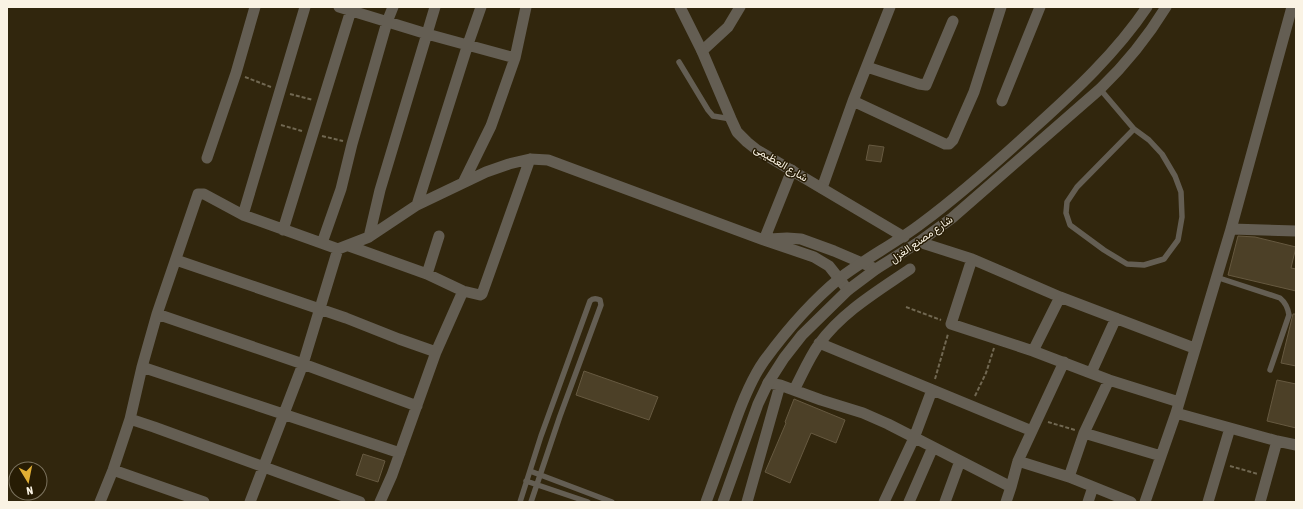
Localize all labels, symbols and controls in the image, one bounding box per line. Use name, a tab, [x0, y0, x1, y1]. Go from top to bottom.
street label: شارع العظيمى	[751, 142, 810, 186]
street label: شارع مصنع الغزل	[887, 213, 956, 267]
north arrow	[8, 461, 48, 501]
text: N	[25, 484, 34, 497]

